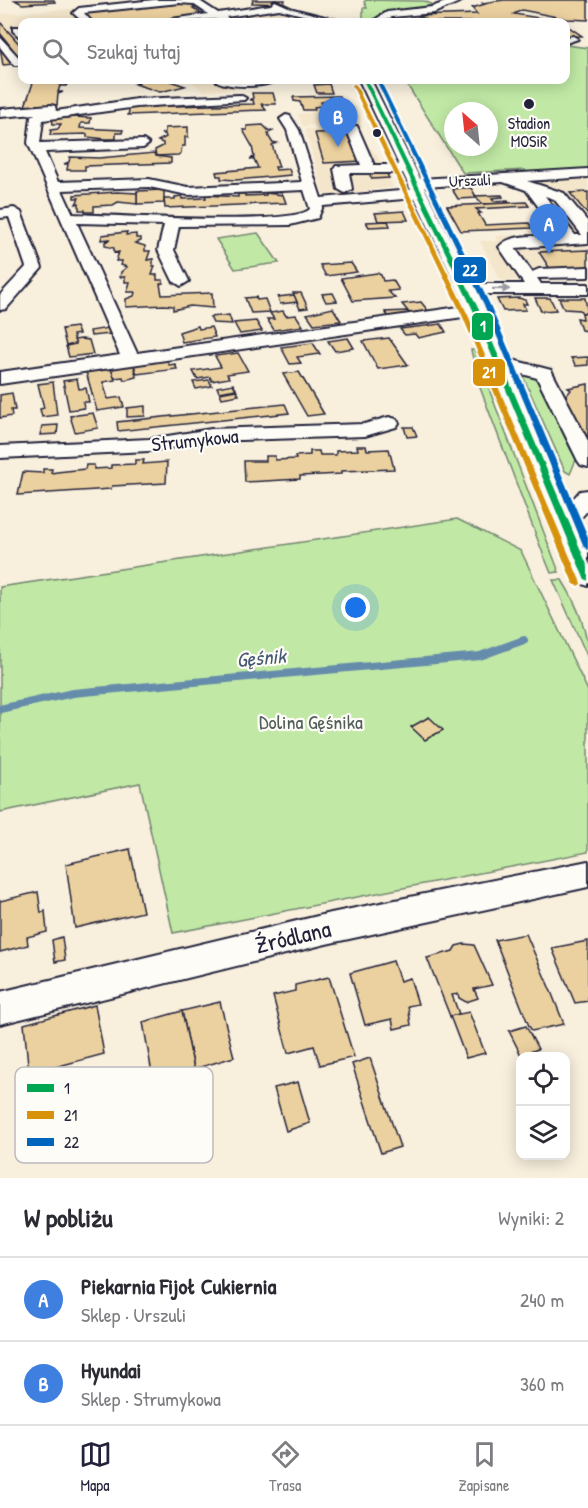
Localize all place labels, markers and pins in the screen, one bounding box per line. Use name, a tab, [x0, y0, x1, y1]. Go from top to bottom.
marker: Stadion MOSiR	[522, 97, 536, 111]
pin: B	[318, 98, 358, 147]
place label: Stadion MOSiR	[508, 112, 550, 152]
unlabelled marker	[371, 127, 383, 139]
pin: A	[530, 204, 568, 254]

